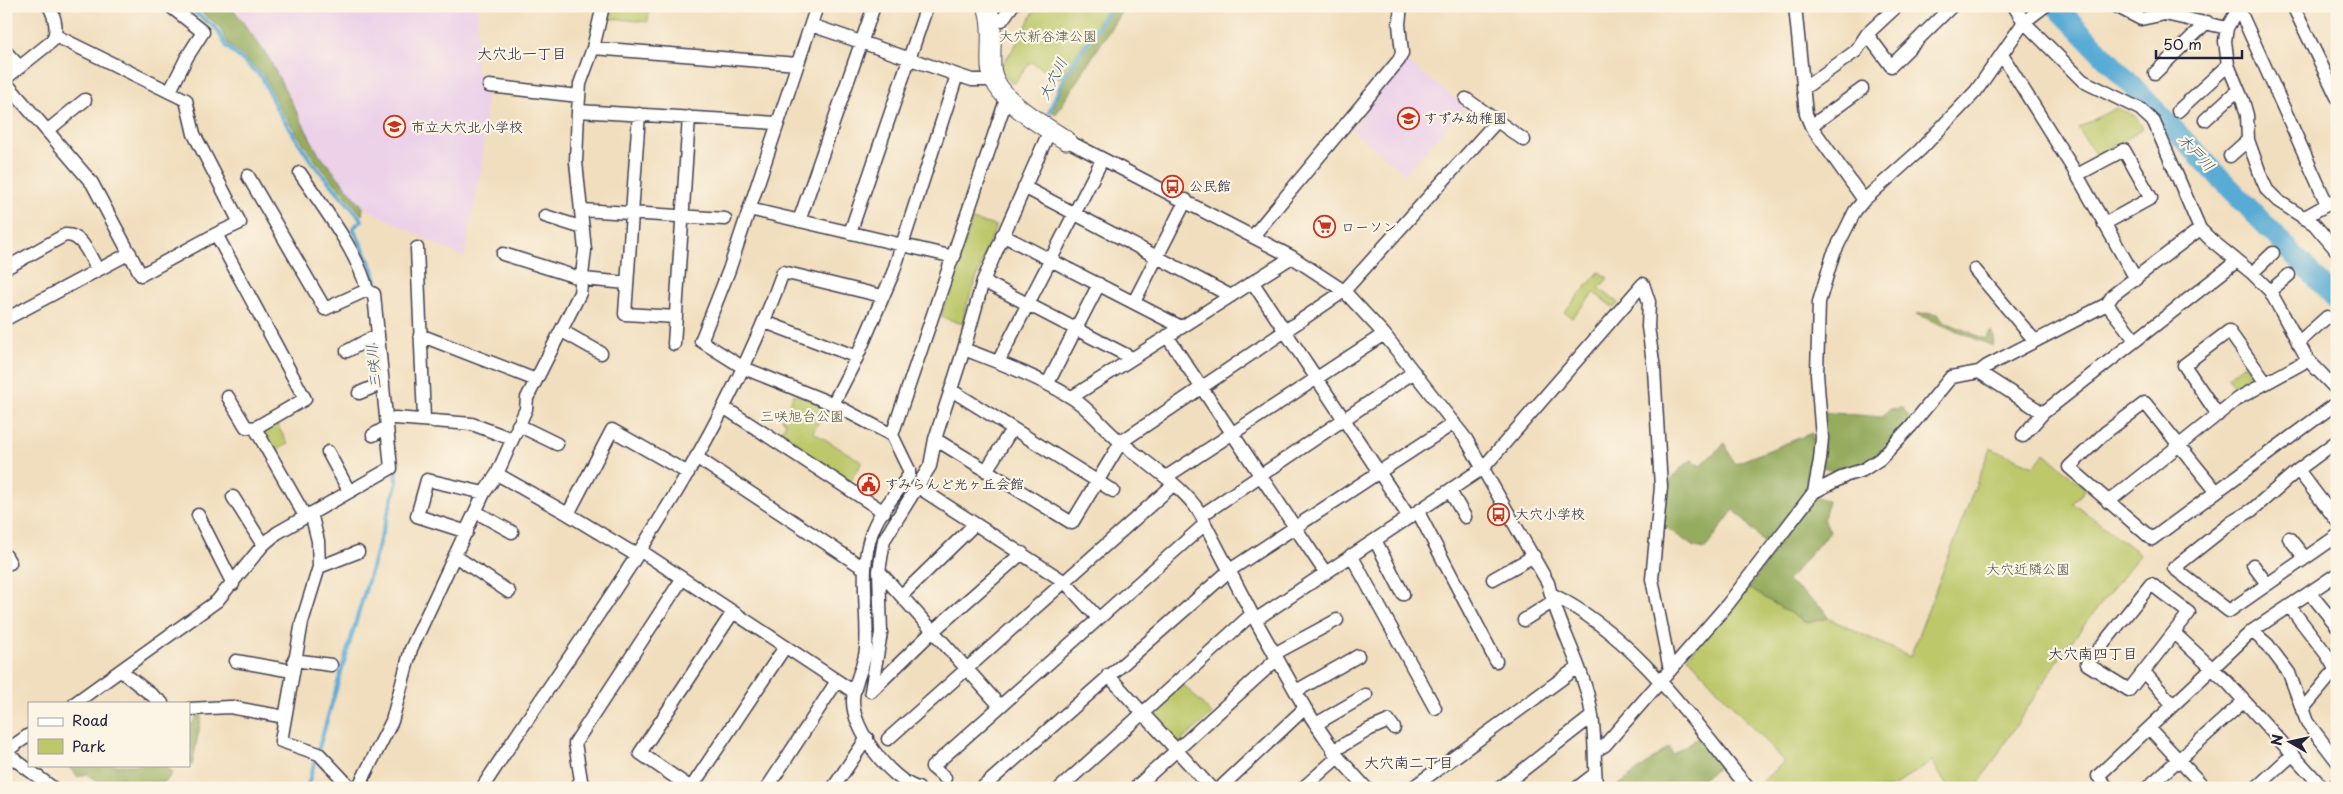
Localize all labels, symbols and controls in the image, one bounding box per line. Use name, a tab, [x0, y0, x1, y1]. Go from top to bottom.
park label: 大穴新谷津公園	[999, 25, 1097, 46]
scale bar	[2156, 28, 2242, 60]
text: 50 m	[2163, 32, 2202, 55]
district label: 大穴北一丁目	[477, 41, 567, 64]
water label: 大穴川	[1031, 53, 1072, 104]
school or university icon: すずみ幼稚園	[1396, 106, 1420, 130]
place label: すずみ幼稚園	[1424, 107, 1507, 128]
school or university icon: 市立大穴北小学校	[383, 115, 407, 139]
place label: 市立大穴北小学校	[411, 116, 523, 137]
water label: 木戸川	[2173, 128, 2221, 176]
bus stop icon: 公民館	[1161, 174, 1185, 198]
place label: 公民館	[1189, 175, 1231, 196]
supermarket icon: ローソン	[1313, 215, 1337, 239]
place label: ローソン	[1341, 216, 1397, 237]
water label: 三咲川	[359, 344, 386, 391]
park label: 三咲旭台公園	[760, 405, 844, 426]
public building icon: すみらんど光ヶ丘会館	[857, 472, 881, 496]
place label: すみらんど光ヶ丘会館	[885, 473, 1024, 494]
bus stop icon: 大穴小学校	[1487, 502, 1511, 526]
place label: 大穴小学校	[1515, 503, 1585, 524]
park label: 大穴近隣公園	[1986, 558, 2070, 579]
district label: 大穴南四丁目	[2048, 641, 2138, 664]
legend	[28, 702, 190, 766]
text: Road	[72, 708, 108, 731]
north arrow	[2266, 716, 2316, 766]
text: N	[2265, 733, 2288, 747]
text: Park	[72, 734, 106, 757]
district label: 大穴南二丁目	[1364, 750, 1454, 773]

